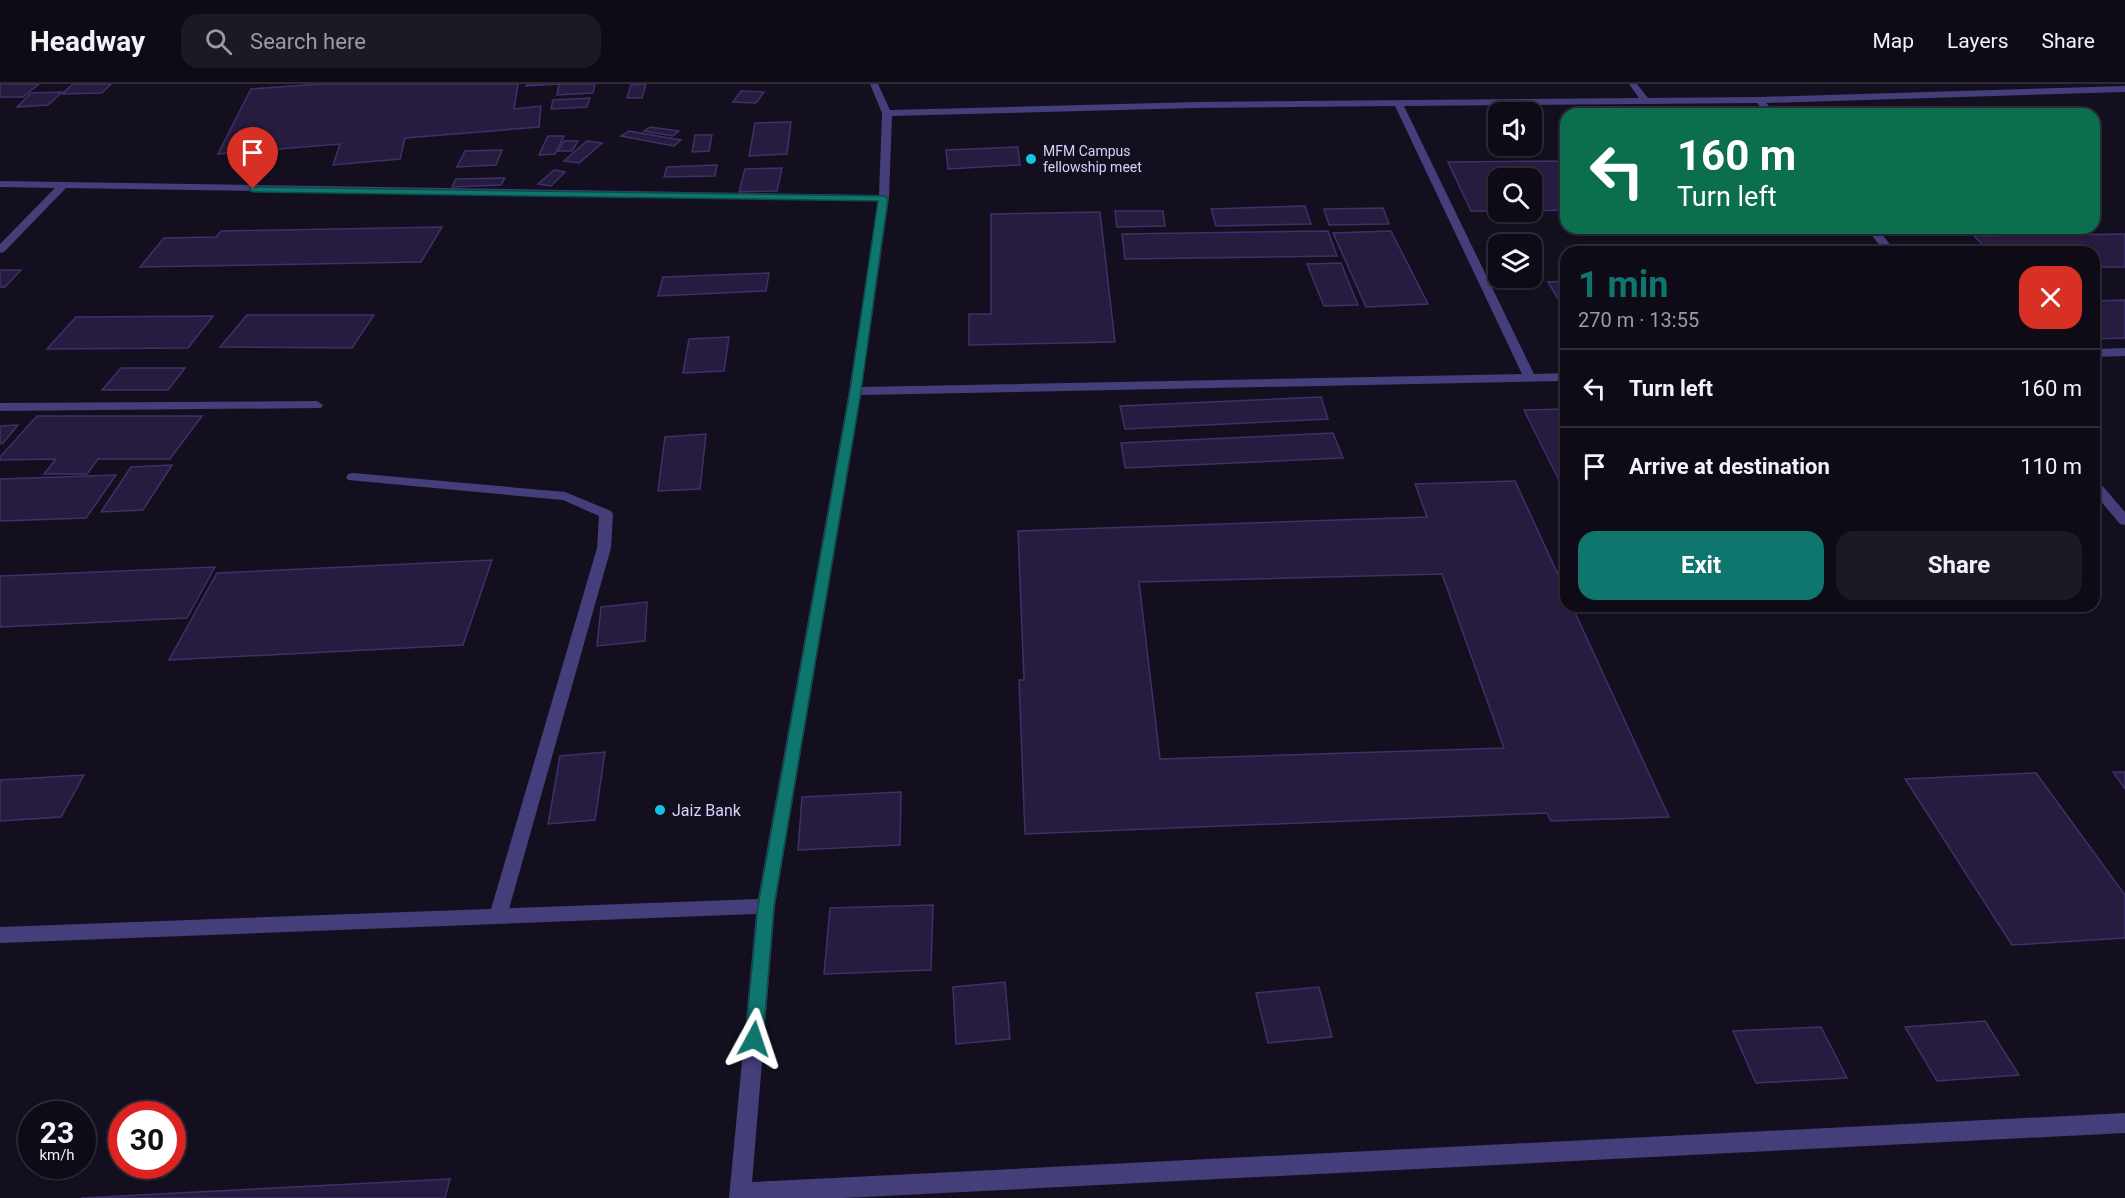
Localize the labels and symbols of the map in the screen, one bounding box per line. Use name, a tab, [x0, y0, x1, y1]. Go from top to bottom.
pin	[227, 127, 278, 189]
place label: MFM Campus fellowship meet	[1043, 143, 1142, 175]
marker: MFM Campus fellowship meet	[1024, 152, 1038, 166]
place label: Jaiz Bank	[672, 801, 742, 820]
marker: Jaiz Bank	[653, 803, 667, 817]
position arrow	[722, 1007, 786, 1071]
speed limit sign: 30	[108, 1101, 186, 1179]

